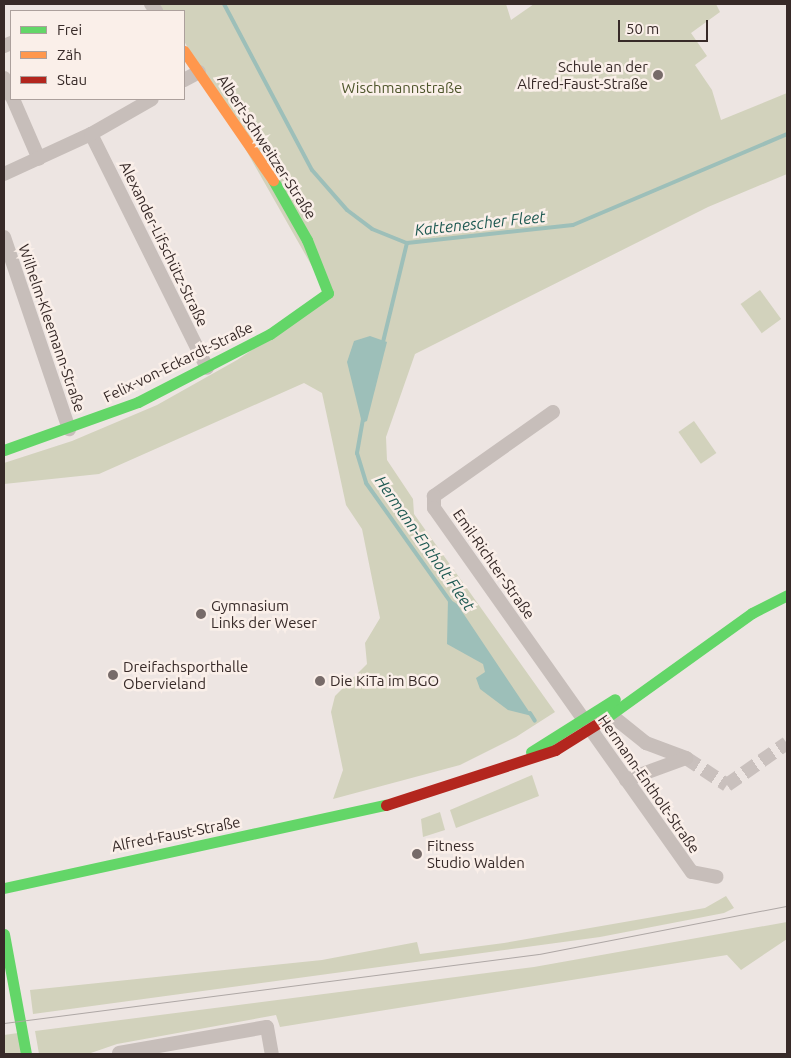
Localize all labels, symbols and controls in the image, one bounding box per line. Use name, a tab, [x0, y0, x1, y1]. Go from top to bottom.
legend	[10, 10, 185, 100]
scale bar	[621, 10, 711, 42]
text: 50 m	[626, 20, 659, 37]
text: Frei	[57, 21, 82, 38]
text: Zäh	[57, 46, 82, 63]
place label: Schule an der Alfred-Faust-Straße	[517, 57, 648, 92]
marker: Schule an der Alfred-Faust-Straße	[652, 69, 664, 81]
text: Stau	[57, 71, 87, 88]
street label: Albert-Schweitzer-Straße	[214, 72, 320, 222]
park label: Wischmannstraße	[342, 79, 462, 97]
street label: Alexander-Lifschütz-Straße	[116, 158, 212, 330]
water label: Kattenescher Fleet	[414, 207, 546, 239]
street label: Wilhelm-Kleemann-Straße	[15, 242, 89, 414]
street label: Felix-von-Eckardt-Straße	[100, 318, 256, 406]
water label: Hermann-Entholt Fleet	[371, 472, 479, 614]
street label: Emil-Richter-Straße	[449, 506, 539, 622]
place label: Gymnasium Links der Weser	[211, 596, 317, 631]
marker: Gymnasium Links der Weser	[195, 608, 207, 620]
place label: Dreifachsporthalle Obervieland	[123, 657, 248, 692]
marker: Dreifachsporthalle Obervieland	[107, 669, 119, 681]
place label: Die KiTa im BGO	[330, 672, 439, 690]
marker: Die KiTa im BGO	[314, 675, 326, 687]
street label: Hermann-Entholt-Straße	[594, 711, 704, 857]
street label: Alfred-Faust-Straße	[110, 813, 242, 855]
place label: Fitness Studio Walden	[427, 836, 525, 871]
marker: Fitness Studio Walden	[411, 848, 423, 860]

